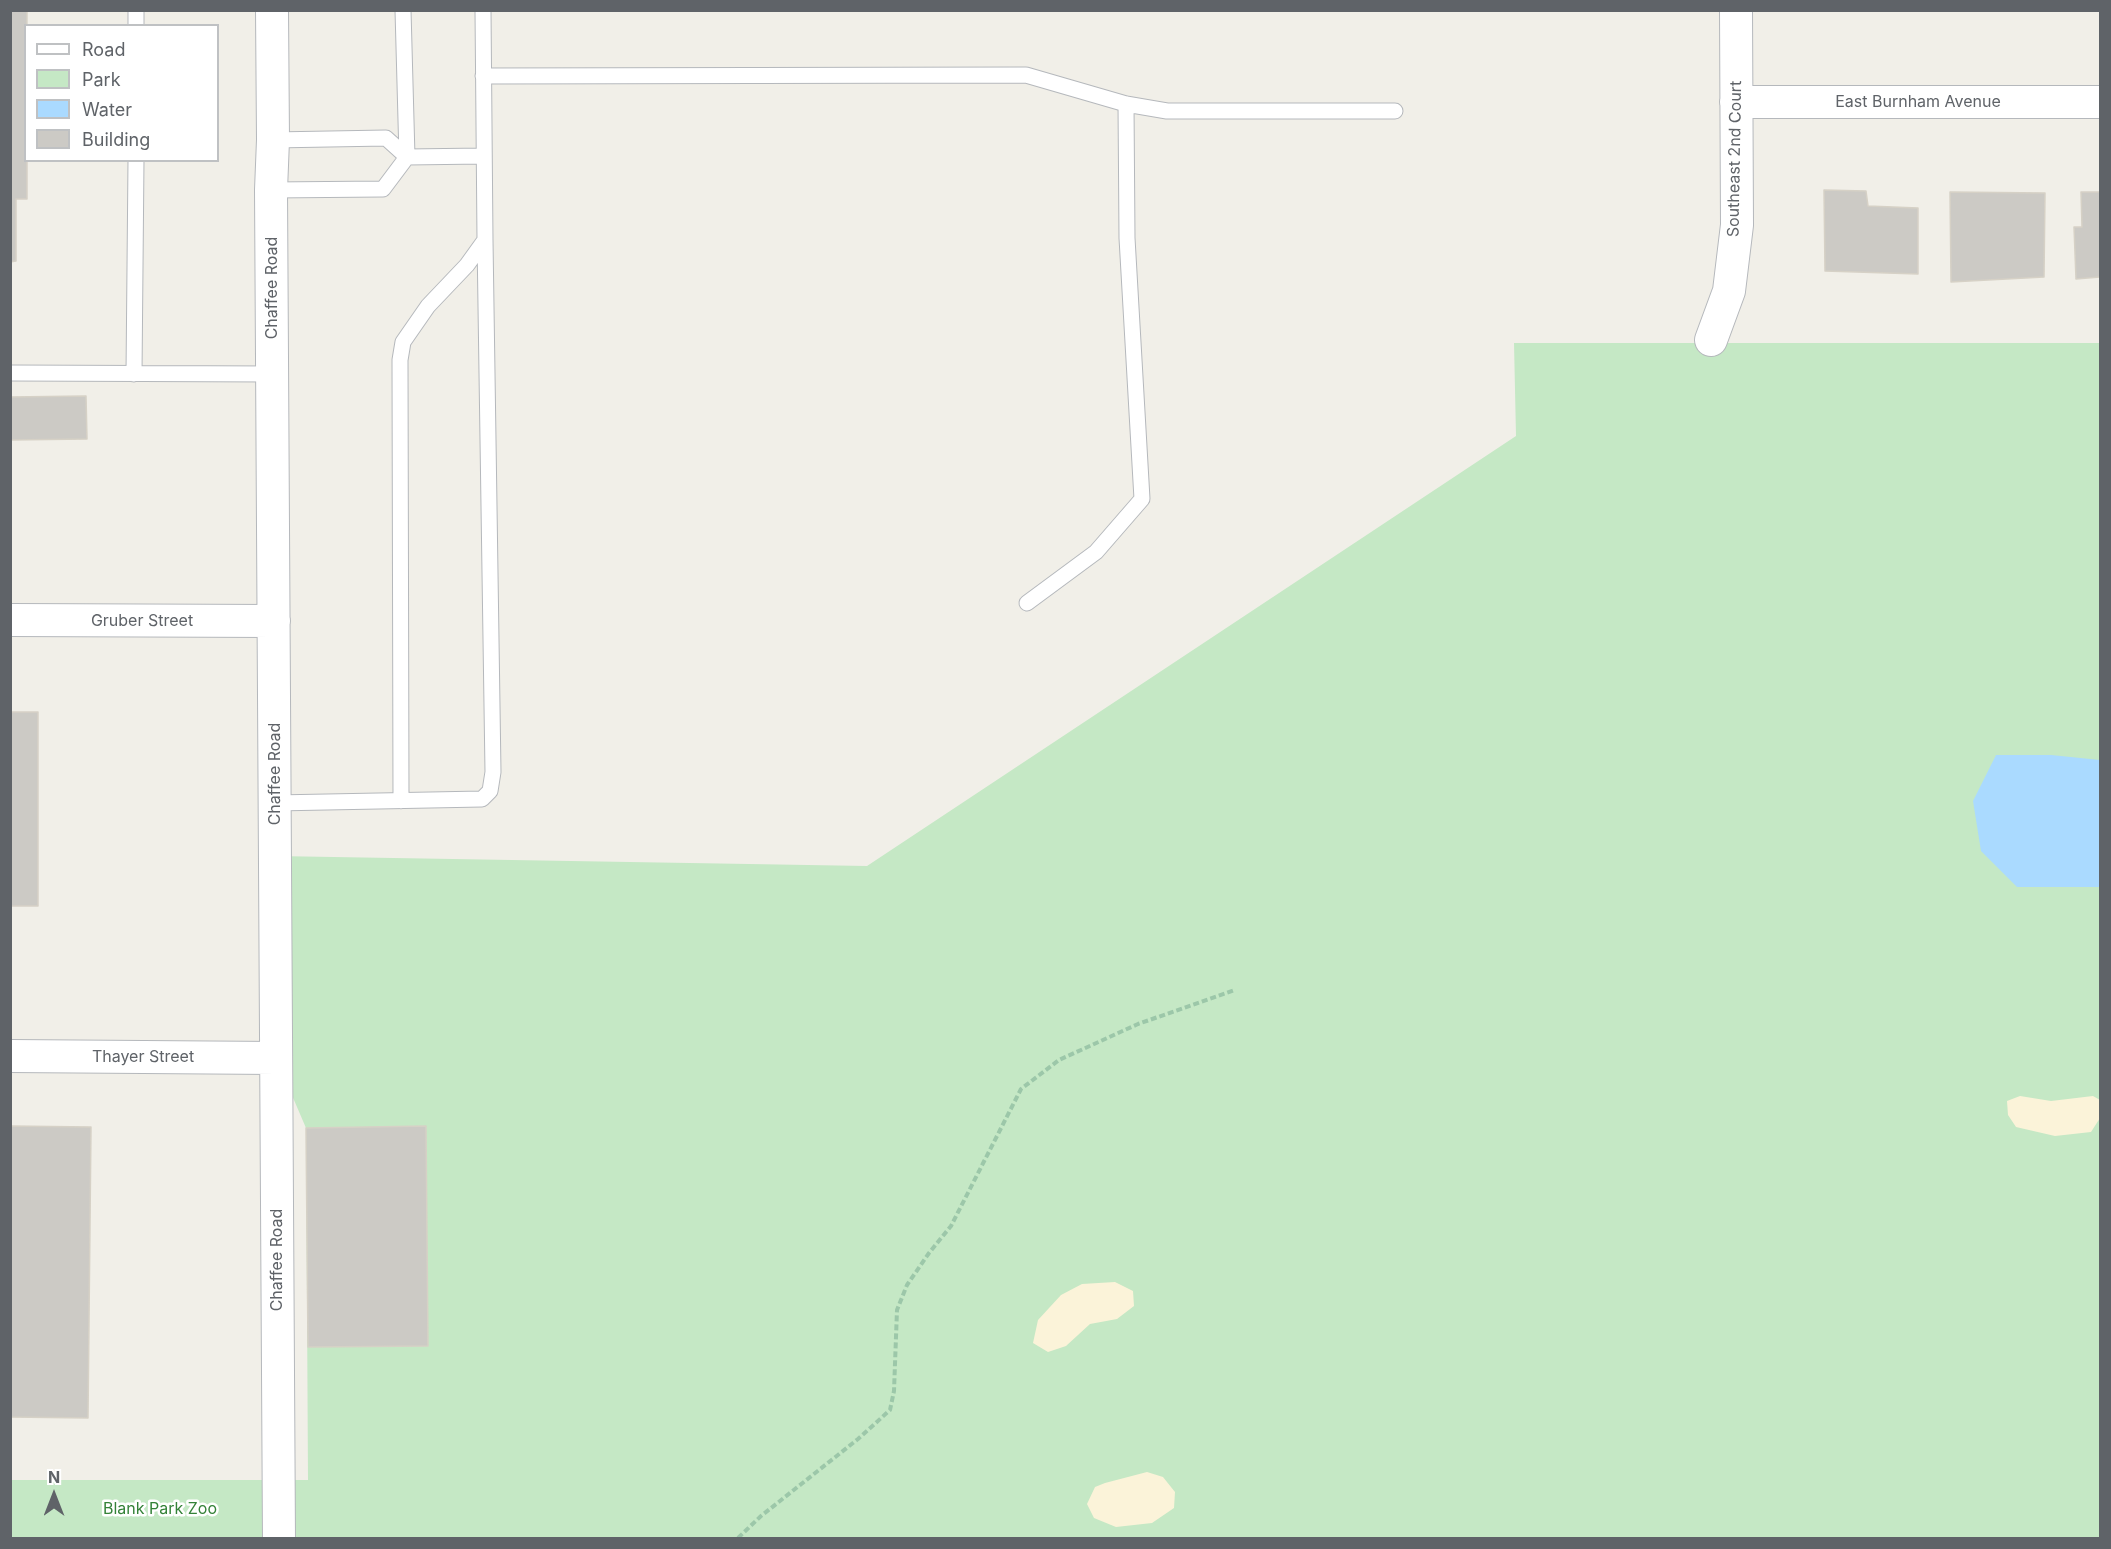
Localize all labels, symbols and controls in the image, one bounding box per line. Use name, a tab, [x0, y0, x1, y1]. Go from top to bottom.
legend	[24, 24, 219, 162]
text: Road	[82, 39, 125, 60]
text: Park	[82, 69, 121, 90]
street label: Southeast 2nd Court	[1724, 81, 1746, 237]
street label: East Burnham Avenue	[1835, 92, 2001, 112]
text: Water	[82, 99, 132, 120]
text: Building	[82, 129, 150, 150]
street label: Chaffee Road	[262, 237, 282, 339]
street label: Gruber Street	[91, 611, 193, 631]
street label: Chaffee Road	[265, 723, 285, 825]
street label: Thayer Street	[92, 1047, 194, 1067]
street label: Chaffee Road	[267, 1209, 287, 1311]
north arrow	[24, 1465, 84, 1525]
text: N	[48, 1467, 60, 1487]
park label: Blank Park Zoo	[103, 1499, 217, 1519]

